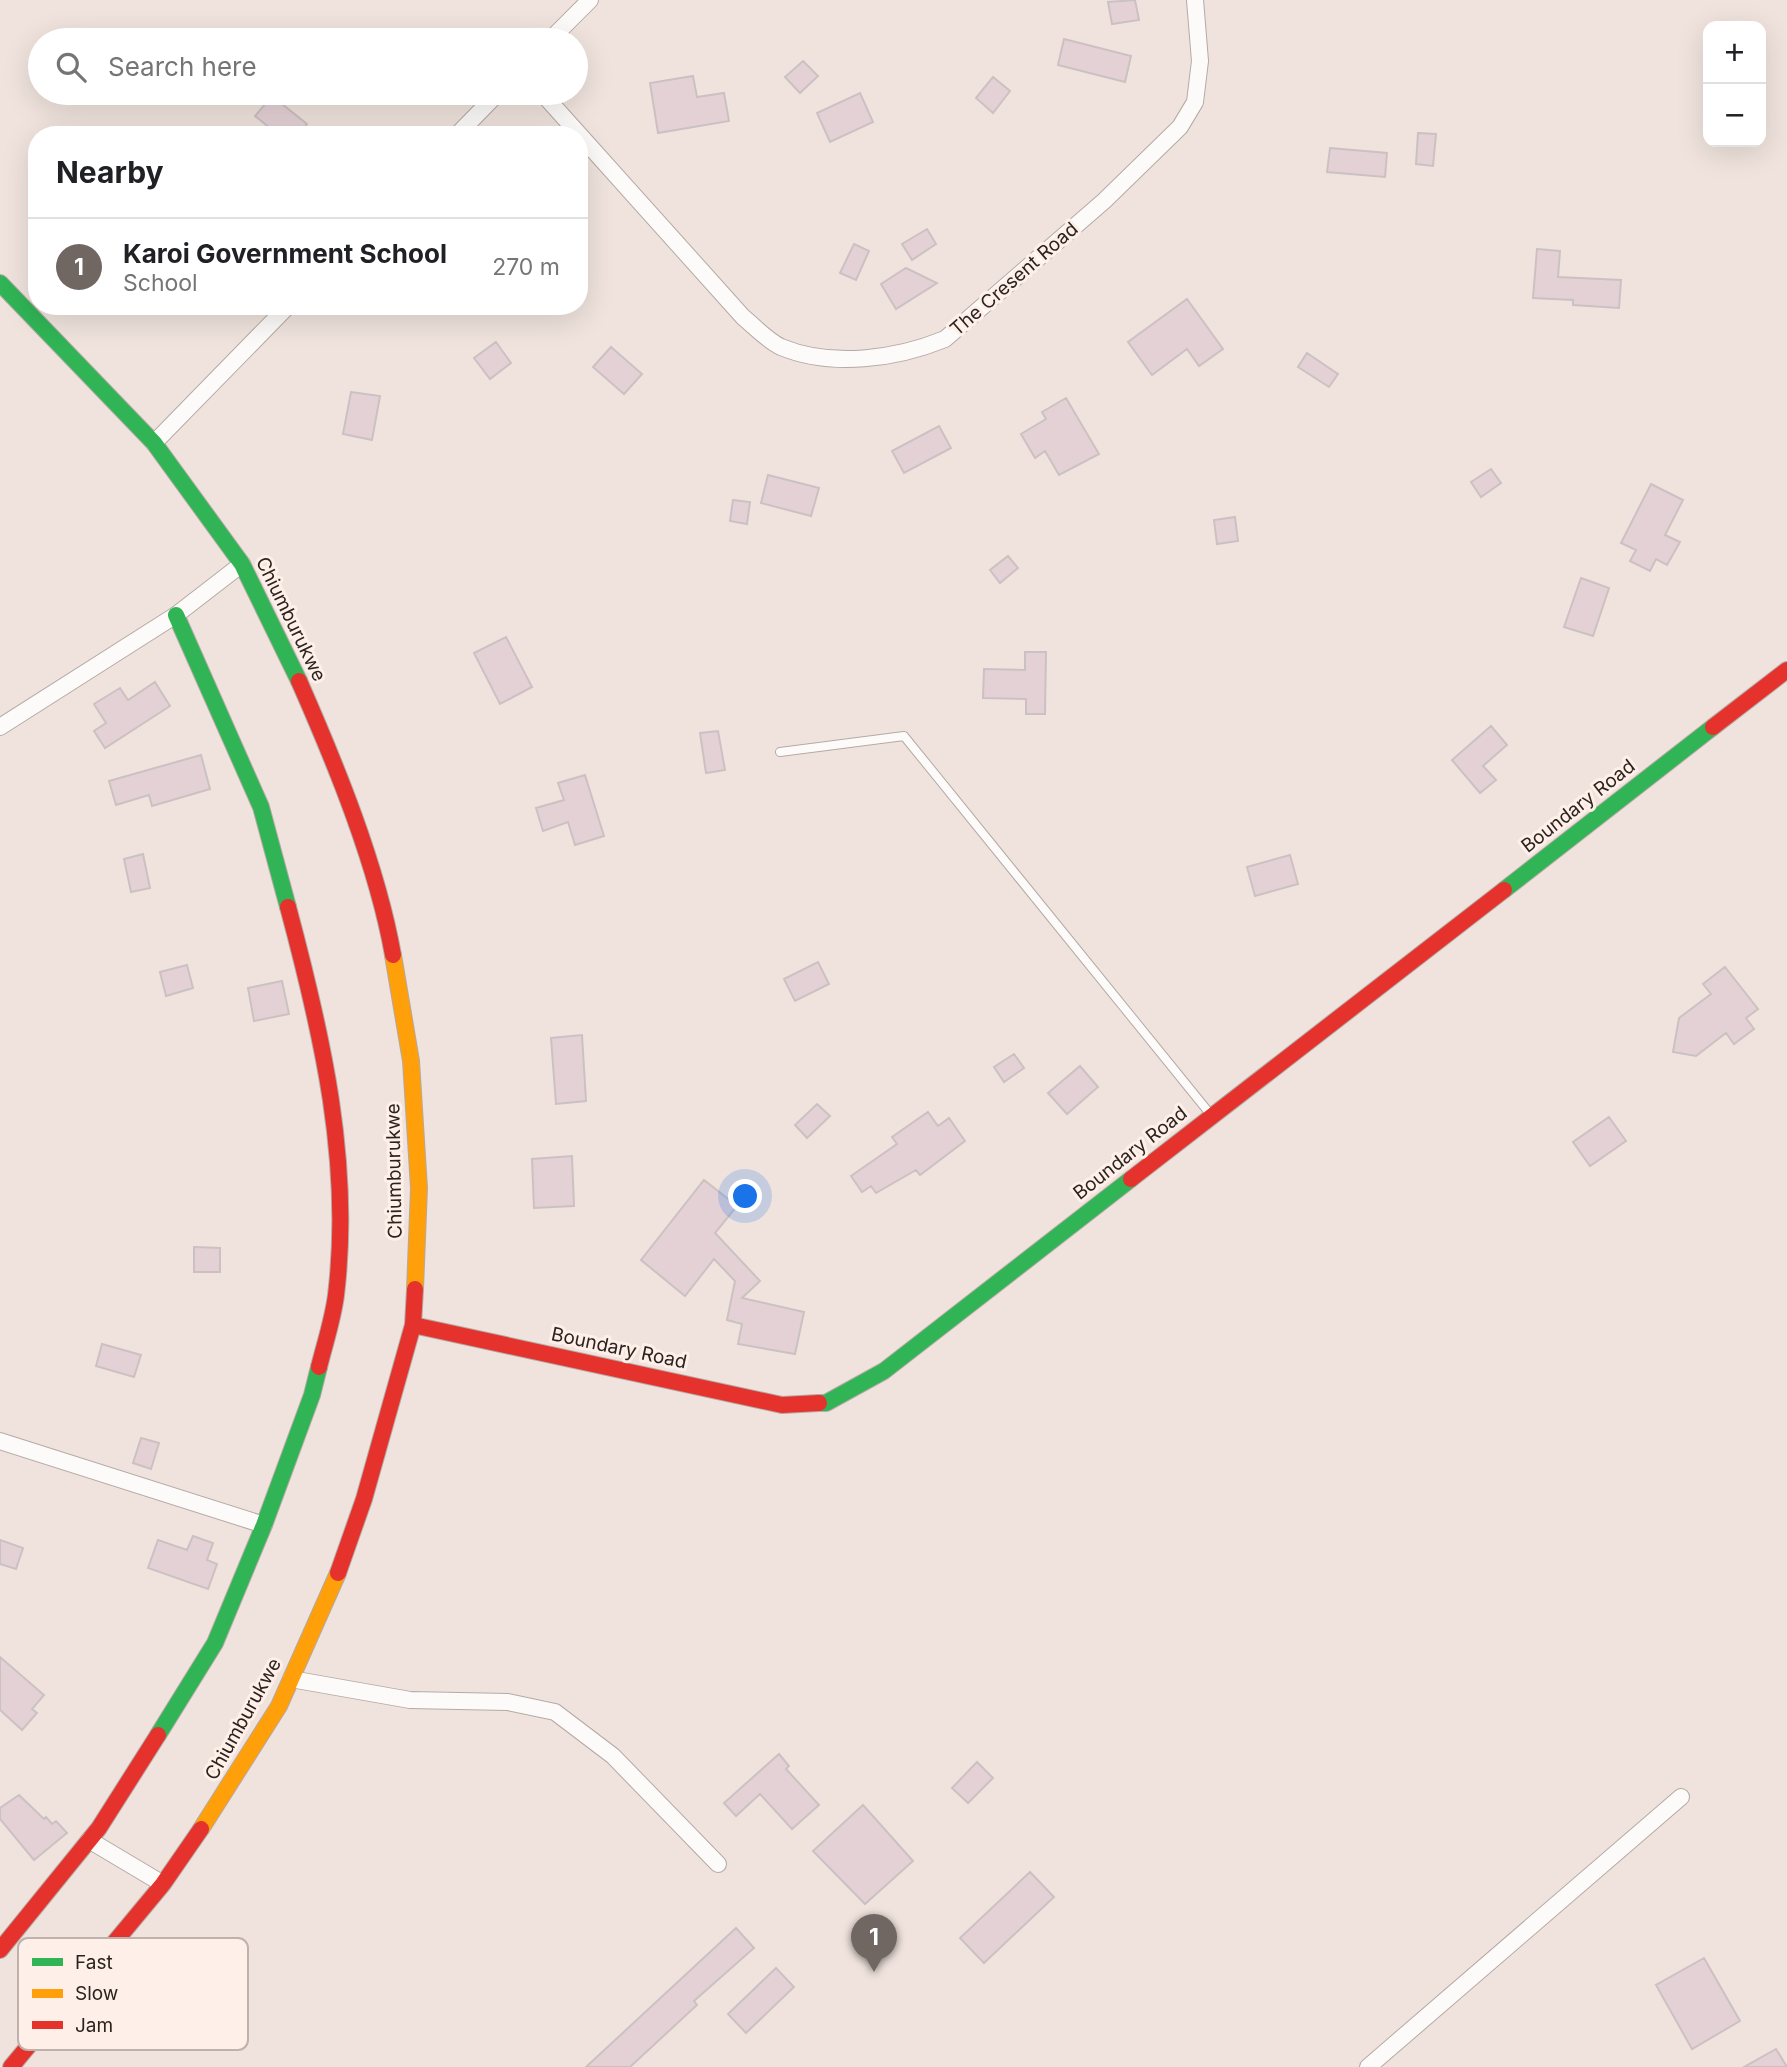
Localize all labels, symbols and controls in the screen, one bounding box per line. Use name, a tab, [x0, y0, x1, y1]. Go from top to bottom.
map controls	[1703, 21, 1766, 147]
button: +	[1703, 21, 1766, 84]
search box	[28, 28, 588, 105]
icon: search	[52, 48, 90, 86]
text: Search here	[108, 51, 257, 82]
button: −	[1703, 84, 1766, 147]
text: Nearby	[56, 154, 164, 190]
street label: The Cresent Road	[946, 217, 1082, 341]
text: Karoi Government School	[123, 238, 447, 269]
text: 1	[74, 253, 84, 281]
text: 270 m	[492, 253, 560, 281]
text: School	[123, 269, 198, 297]
street label: Chiumburukwe	[251, 553, 331, 685]
street label: Boundary Road	[1517, 754, 1639, 858]
street label: Boundary Road	[1069, 1101, 1191, 1205]
street label: Chiumburukwe	[381, 1103, 407, 1239]
your location	[728, 1179, 762, 1213]
street label: Boundary Road	[549, 1322, 689, 1374]
street label: Chiumburukwe	[200, 1654, 286, 1784]
pin: 1	[851, 1914, 897, 1972]
legend	[18, 1938, 248, 2050]
text: Fast	[75, 1951, 113, 1974]
text: Slow	[75, 1982, 118, 2005]
text: Jam	[75, 2014, 113, 2037]

